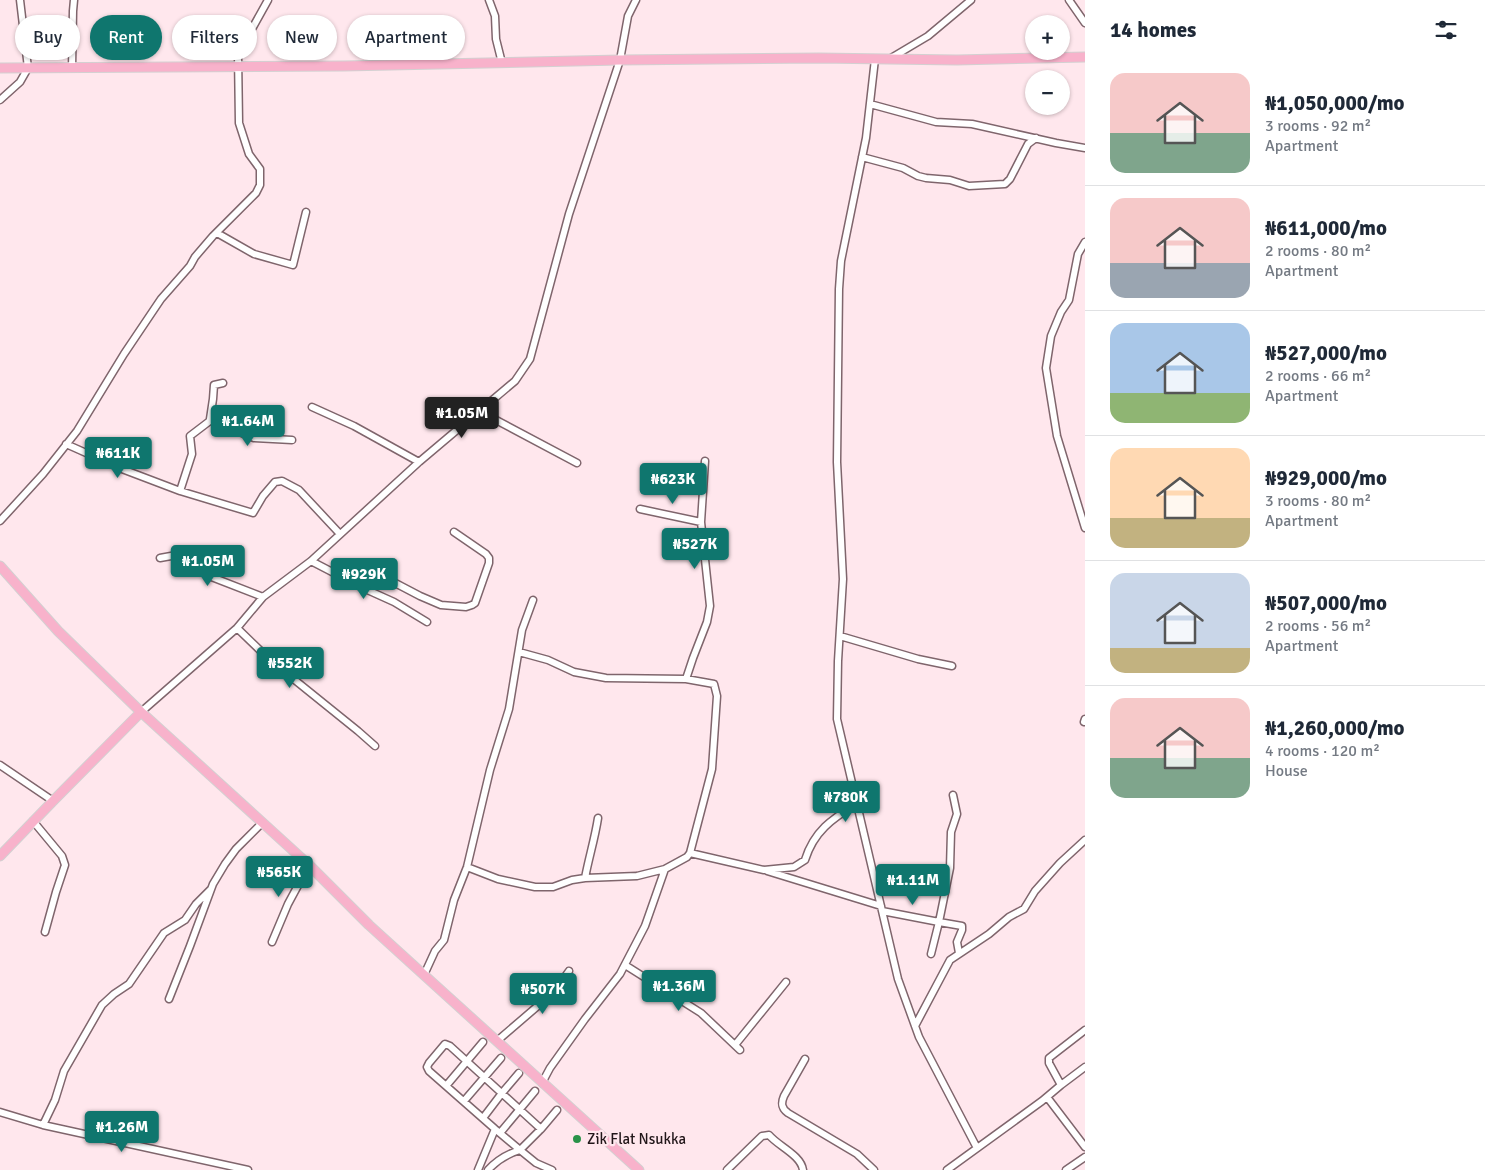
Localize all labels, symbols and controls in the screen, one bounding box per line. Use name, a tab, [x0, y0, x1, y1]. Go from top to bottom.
chip: Buy	[15, 15, 80, 60]
chip: Rent	[90, 15, 162, 60]
chip: Filters	[172, 15, 257, 60]
chip: New	[267, 15, 337, 60]
chip: Apartment	[347, 15, 465, 60]
map controls	[1025, 15, 1070, 115]
button: +	[1025, 15, 1070, 60]
icon: filters	[1432, 16, 1460, 44]
text: 14 homes	[1110, 17, 1196, 43]
button: −	[1025, 70, 1070, 115]
text: ₦1,050,000/mo	[1265, 90, 1405, 116]
icon: home	[1150, 93, 1210, 153]
text: 3 rooms · 92 m²	[1265, 116, 1371, 136]
text: Apartment	[1265, 136, 1338, 156]
text: ₦611,000/mo	[1265, 215, 1387, 241]
icon: home	[1150, 218, 1210, 278]
text: 2 rooms · 80 m²	[1265, 241, 1371, 261]
text: Apartment	[1265, 261, 1338, 281]
text: ₦527,000/mo	[1265, 340, 1387, 366]
icon: home	[1150, 343, 1210, 403]
text: 2 rooms · 66 m²	[1265, 366, 1371, 386]
text: Apartment	[1265, 386, 1338, 406]
pin: ₦1.05M	[421, 396, 503, 439]
text: ₦1.05M	[436, 403, 488, 423]
pin: ₦1.64M	[207, 404, 289, 447]
text: ₦1.64M	[222, 411, 274, 431]
pin: ₦611K	[83, 436, 153, 479]
text: ₦611K	[96, 443, 140, 463]
pin: ₦623K	[638, 462, 708, 505]
text: ₦929,000/mo	[1265, 465, 1387, 491]
icon: home	[1150, 468, 1210, 528]
text: ₦623K	[651, 469, 695, 489]
text: 3 rooms · 80 m²	[1265, 491, 1371, 511]
text: Apartment	[1265, 511, 1338, 531]
pin: ₦527K	[660, 528, 730, 570]
text: ₦527K	[673, 534, 717, 554]
pin: ₦1.05M	[167, 544, 249, 587]
text: ₦1.05M	[182, 551, 234, 571]
pin: ₦929K	[329, 558, 399, 600]
text: ₦929K	[342, 564, 386, 584]
text: ₦507,000/mo	[1265, 590, 1387, 616]
icon: home	[1150, 593, 1210, 653]
text: 2 rooms · 56 m²	[1265, 616, 1371, 636]
text: Apartment	[1265, 636, 1338, 656]
pin: ₦552K	[255, 646, 325, 689]
text: ₦552K	[268, 653, 312, 673]
text: ₦1,260,000/mo	[1265, 715, 1405, 741]
icon: home	[1150, 718, 1210, 778]
text: 4 rooms · 120 m²	[1265, 741, 1380, 761]
text: House	[1265, 761, 1308, 781]
pin: ₦780K	[811, 780, 881, 823]
text: ₦780K	[824, 787, 868, 807]
pin: ₦565K	[244, 856, 314, 898]
text: ₦565K	[257, 862, 301, 882]
pin: ₦1.11M	[872, 864, 954, 906]
text: ₦1.11M	[887, 870, 939, 890]
pin: ₦1.36M	[638, 970, 720, 1012]
pin: ₦507K	[508, 972, 578, 1015]
text: ₦1.36M	[653, 976, 705, 996]
text: ₦507K	[521, 979, 565, 999]
pin: ₦1.26M	[81, 1110, 163, 1153]
text: ₦1.26M	[96, 1117, 148, 1137]
place label: Zik Flat Nsukka	[587, 1130, 686, 1148]
marker: Zik Flat Nsukka	[571, 1133, 583, 1145]

